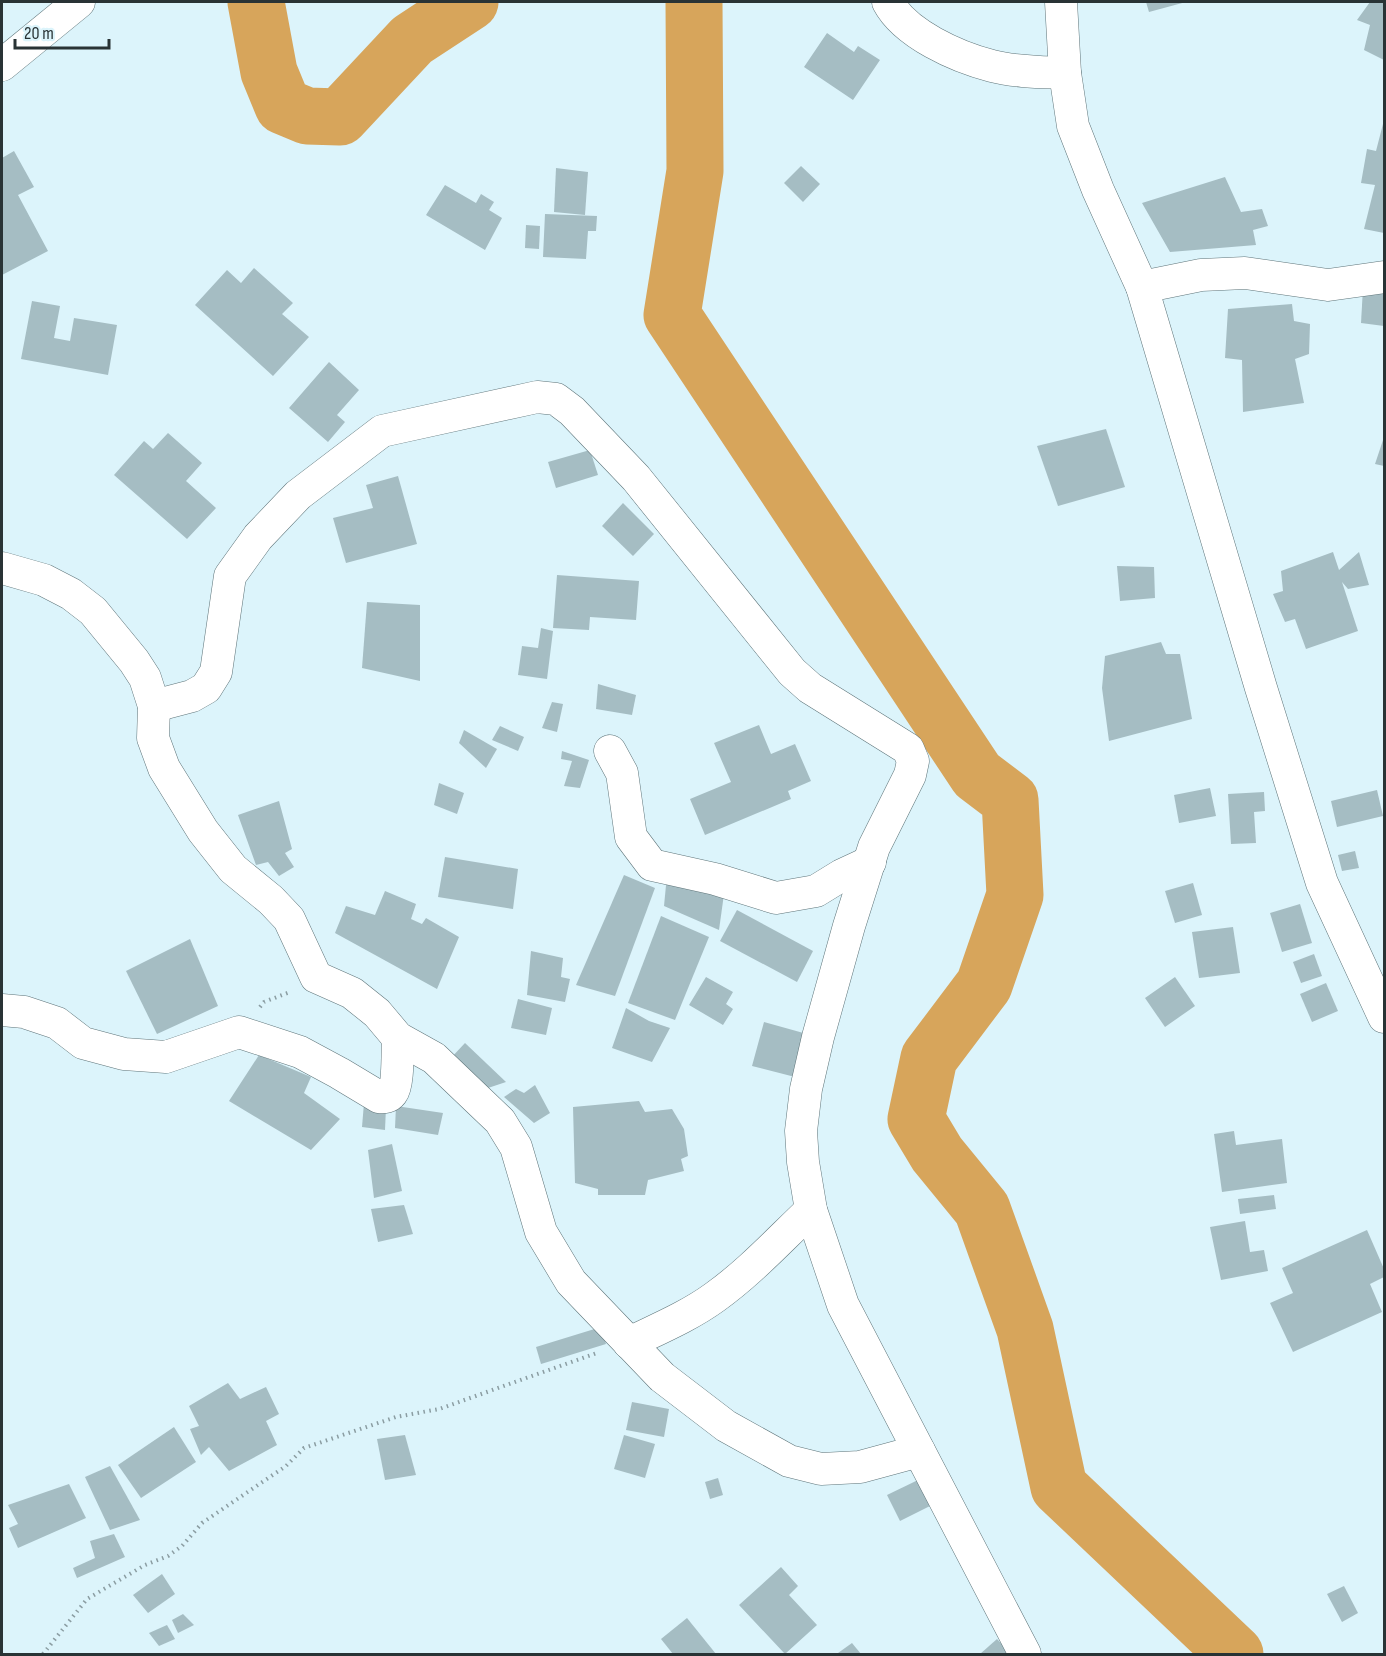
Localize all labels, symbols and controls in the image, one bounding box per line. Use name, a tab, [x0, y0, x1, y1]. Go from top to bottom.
scale bar	[15, 12, 110, 50]
text: 20 m	[24, 23, 54, 44]

